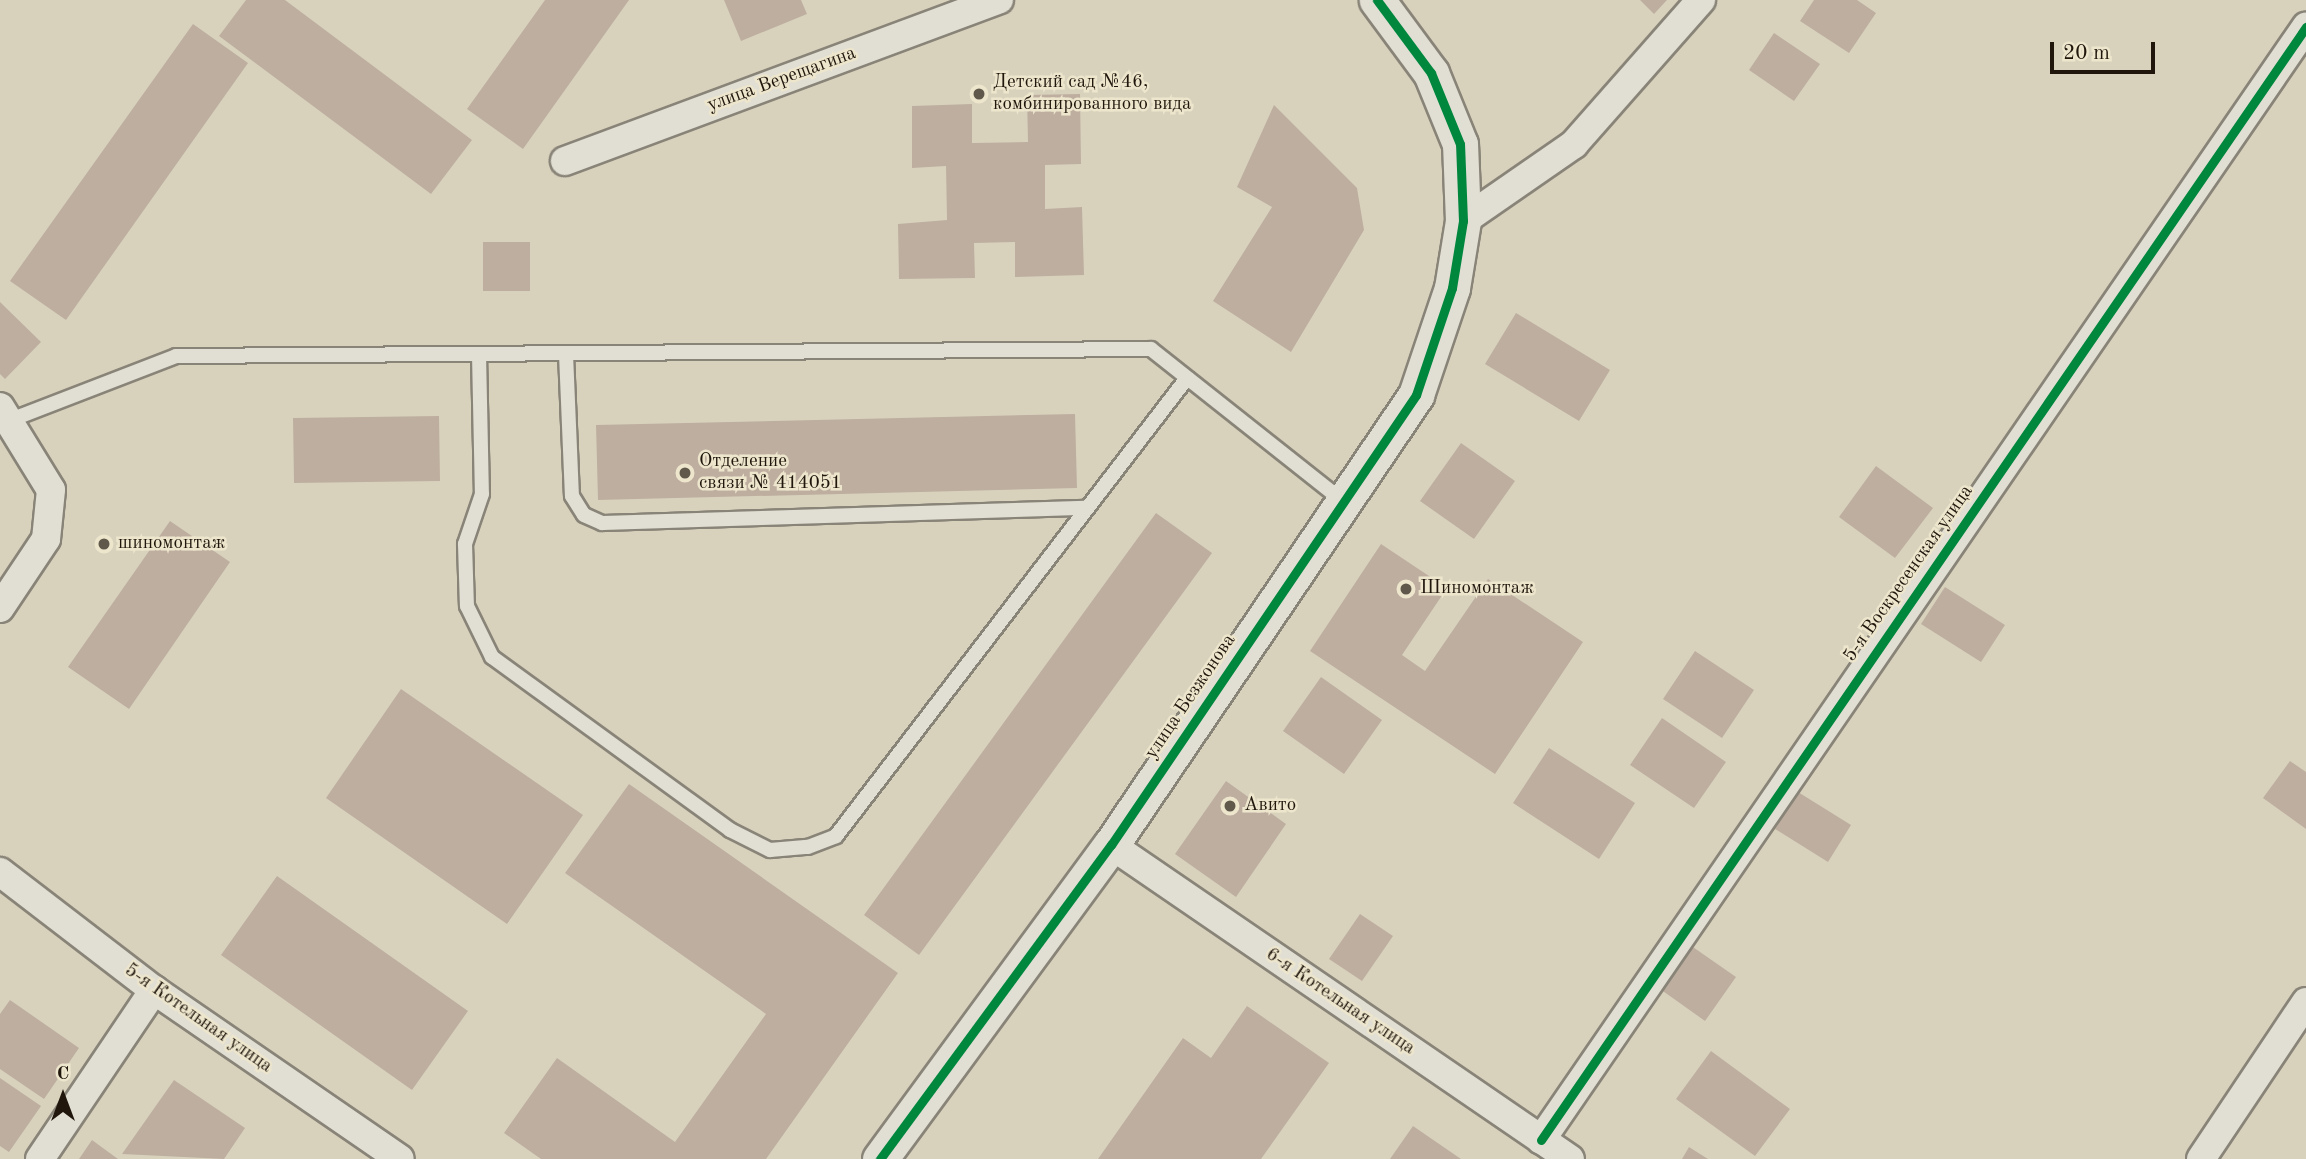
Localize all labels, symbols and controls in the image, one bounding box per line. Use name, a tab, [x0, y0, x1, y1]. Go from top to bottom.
scale bar	[2054, 28, 2159, 72]
street label: улица Верещагина	[705, 43, 859, 117]
text: 20 m	[2063, 43, 2110, 64]
place label: Детский сад №46, комбинированного вида	[993, 72, 1191, 116]
marker: Детский сад №46, комбинированного вида	[971, 86, 987, 102]
place label: Отделение связи № 414051	[699, 451, 842, 495]
marker: Отделение связи № 414051	[677, 465, 693, 481]
street label: 5-я Воскресенская улица	[1839, 481, 1979, 667]
place label: шиномонтаж	[118, 533, 225, 555]
marker: шиномонтаж	[96, 536, 112, 552]
place label: Шиномонтаж	[1420, 578, 1534, 600]
marker: Шиномонтаж	[1398, 581, 1414, 597]
street label: улица Безжонова	[1141, 630, 1241, 764]
place label: Авито	[1244, 795, 1296, 817]
marker: Авито	[1222, 798, 1238, 814]
street label: 6-я Котельная улица	[1261, 944, 1419, 1060]
street label: 5-я Котельная улица	[120, 959, 276, 1079]
north arrow	[28, 1061, 98, 1131]
text: С	[57, 1065, 69, 1084]

